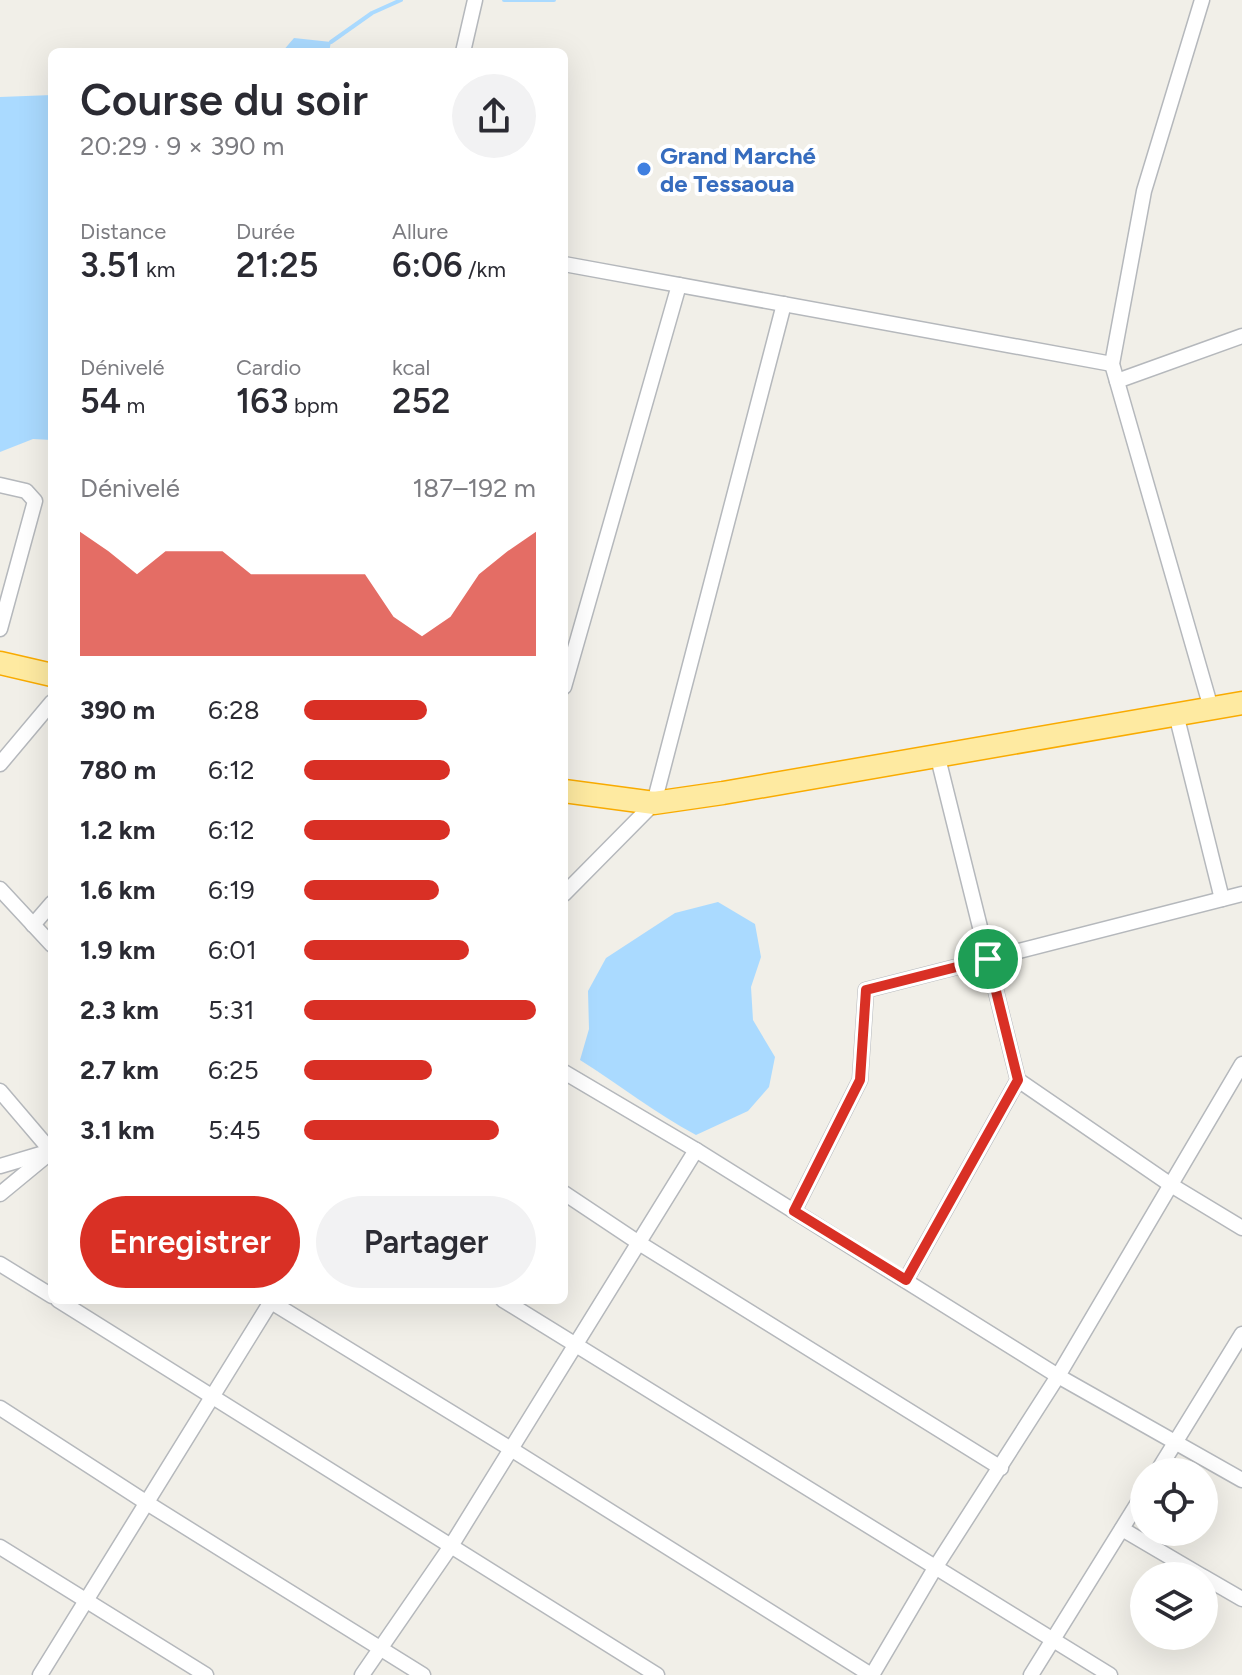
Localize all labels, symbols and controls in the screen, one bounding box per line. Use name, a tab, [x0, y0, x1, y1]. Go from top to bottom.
text: Course du soir	[80, 73, 368, 126]
button: share	[452, 74, 536, 158]
text: 20:29 · 9 × 390 m	[80, 130, 284, 162]
place label: Grand Marché de Tessaoua	[660, 141, 816, 198]
marker: Grand Marché de Tessaoua	[635, 160, 653, 178]
text: Distance	[80, 218, 166, 245]
text: Durée	[236, 218, 295, 245]
text: Allure	[392, 218, 448, 245]
text: 3.51	[80, 245, 141, 286]
text: 21:25	[236, 245, 318, 286]
text: 6:06	[392, 245, 463, 286]
text: km	[141, 256, 175, 283]
text: /km	[463, 256, 506, 283]
text: Dénivelé	[80, 354, 165, 381]
text: Cardio	[236, 354, 301, 381]
text: kcal	[392, 354, 430, 381]
text: 54	[80, 381, 121, 422]
text: 163	[236, 381, 289, 422]
text: 252	[392, 381, 450, 422]
text: m	[121, 392, 145, 419]
text: bpm	[289, 392, 339, 419]
text: Dénivelé	[80, 472, 180, 504]
text: 187–192 m	[412, 472, 536, 504]
text: 390 m	[80, 694, 155, 726]
text: 6:28	[208, 694, 260, 726]
text: 780 m	[80, 754, 156, 786]
text: 6:12	[208, 754, 255, 786]
text: 1.2 km	[80, 814, 155, 846]
text: 6:12	[208, 814, 255, 846]
text: 1.6 km	[80, 874, 155, 906]
text: 6:19	[208, 874, 255, 906]
pin	[954, 925, 1022, 993]
text: 1.9 km	[80, 934, 155, 966]
text: 6:01	[208, 934, 257, 966]
icon: arrive	[966, 937, 1010, 981]
text: 2.3 km	[80, 994, 159, 1026]
text: 5:31	[208, 994, 254, 1026]
text: 2.7 km	[80, 1054, 159, 1086]
text: 6:25	[208, 1054, 259, 1086]
text: 3.1 km	[80, 1114, 155, 1146]
text: 5:45	[208, 1114, 261, 1146]
button: Enregistrer	[80, 1196, 300, 1288]
button: Partager	[316, 1196, 536, 1288]
map controls	[1130, 1458, 1218, 1650]
button: locate	[1130, 1458, 1218, 1546]
button: layers	[1130, 1562, 1218, 1650]

